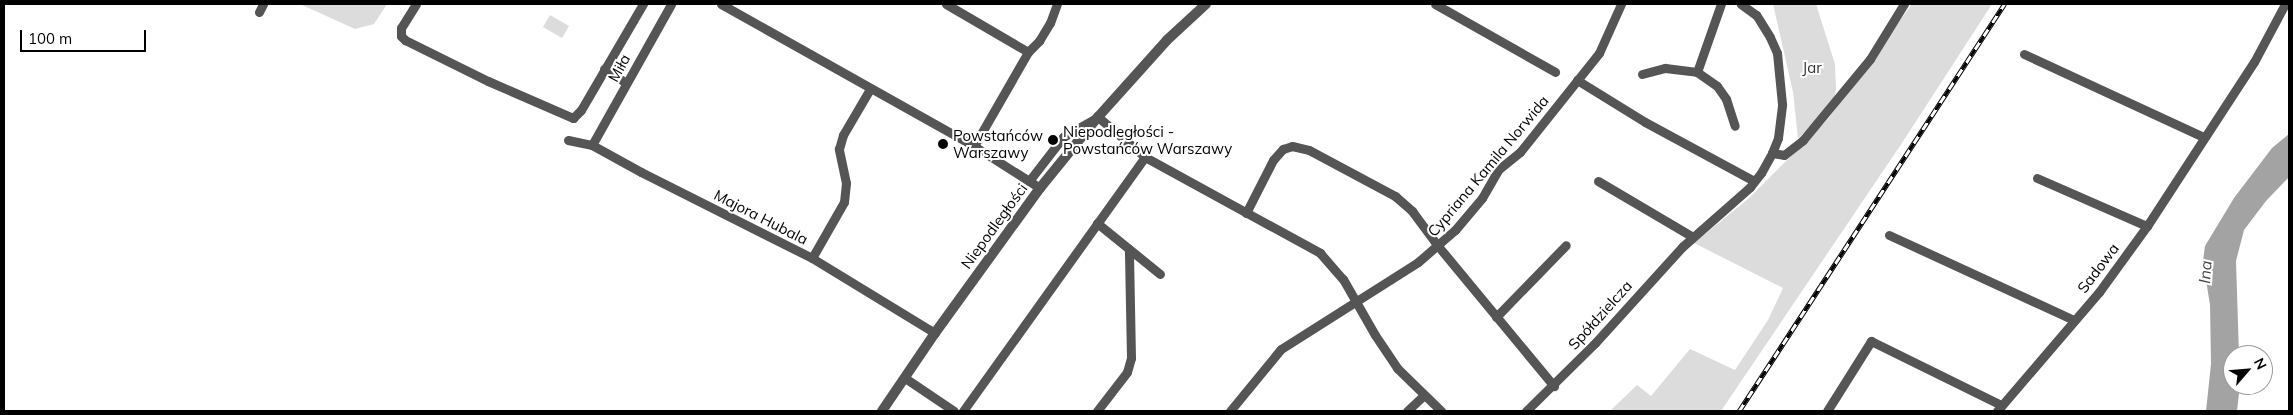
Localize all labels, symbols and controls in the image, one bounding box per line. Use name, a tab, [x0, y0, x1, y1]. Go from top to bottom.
scale bar	[22, 20, 149, 52]
text: 100 m	[28, 29, 72, 48]
street label: Miła	[604, 51, 634, 85]
park label: Jar	[1802, 59, 1822, 77]
street label: Cypriana Kamila Norwida	[1424, 92, 1552, 240]
place label: Niepodległości - Powstańców Warszawy	[1063, 122, 1232, 157]
place label: Powstańców Warszawy	[953, 126, 1043, 161]
marker: Niepodległości - Powstańców Warszawy	[1047, 134, 1059, 146]
marker: Powstańców Warszawy	[937, 138, 949, 150]
street label: Niepodległości	[957, 180, 1031, 272]
street label: Majora Hubala	[711, 186, 811, 248]
street label: Sadowa	[2073, 240, 2123, 296]
water label: Ina	[2195, 260, 2215, 284]
street label: Spółdzielcza	[1564, 277, 1636, 353]
north arrow	[2223, 345, 2273, 395]
text: N	[2250, 355, 2271, 372]

